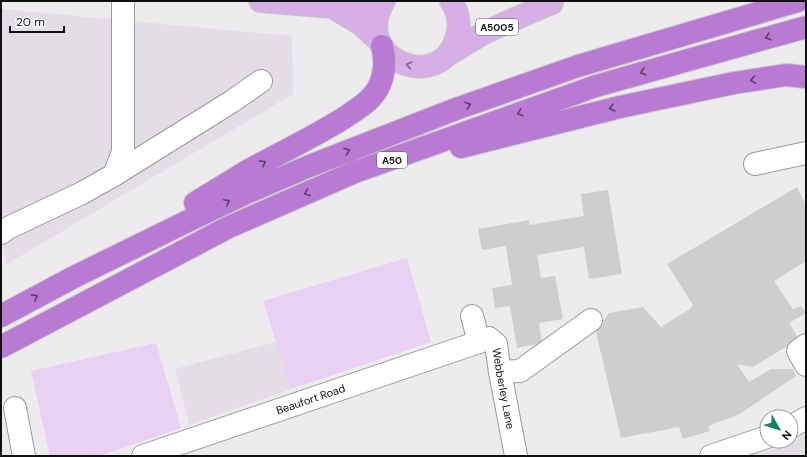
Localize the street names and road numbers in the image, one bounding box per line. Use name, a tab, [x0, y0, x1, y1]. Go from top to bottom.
road number: A5005	[476, 19, 518, 35]
road number: A50	[377, 152, 407, 168]
street label: Webberley Lane	[490, 347, 518, 430]
street label: Beaufort Road	[274, 381, 347, 417]

